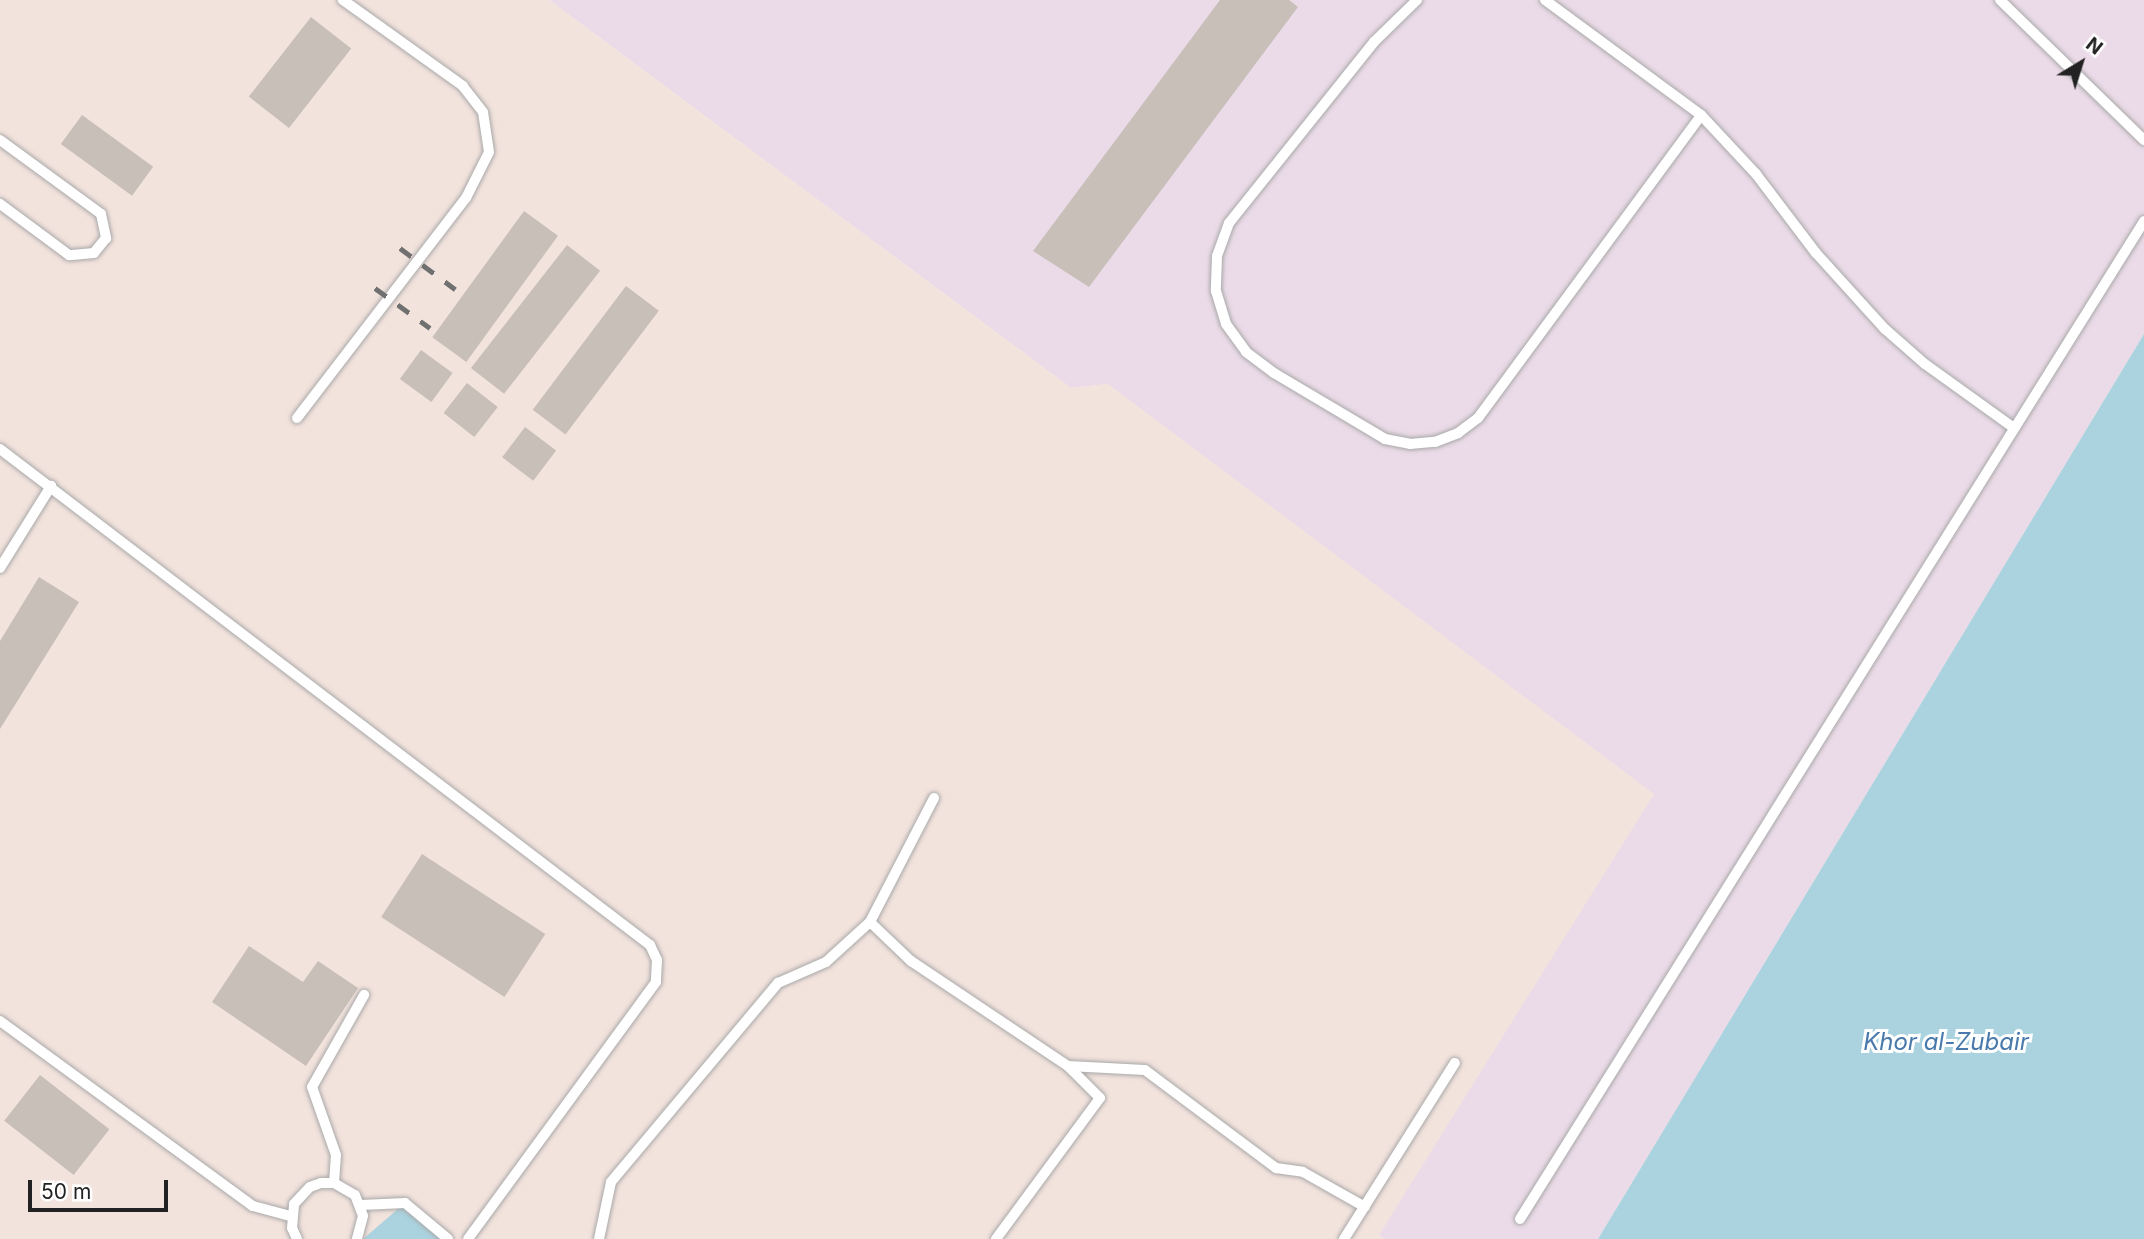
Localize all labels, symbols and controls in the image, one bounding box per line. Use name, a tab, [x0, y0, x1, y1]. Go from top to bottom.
north arrow	[2046, 28, 2116, 98]
text: N	[2081, 33, 2107, 60]
water label: Khor al-Zubair	[1863, 1028, 2029, 1056]
scale bar	[32, 1166, 172, 1210]
text: 50 m	[41, 1179, 91, 1204]

